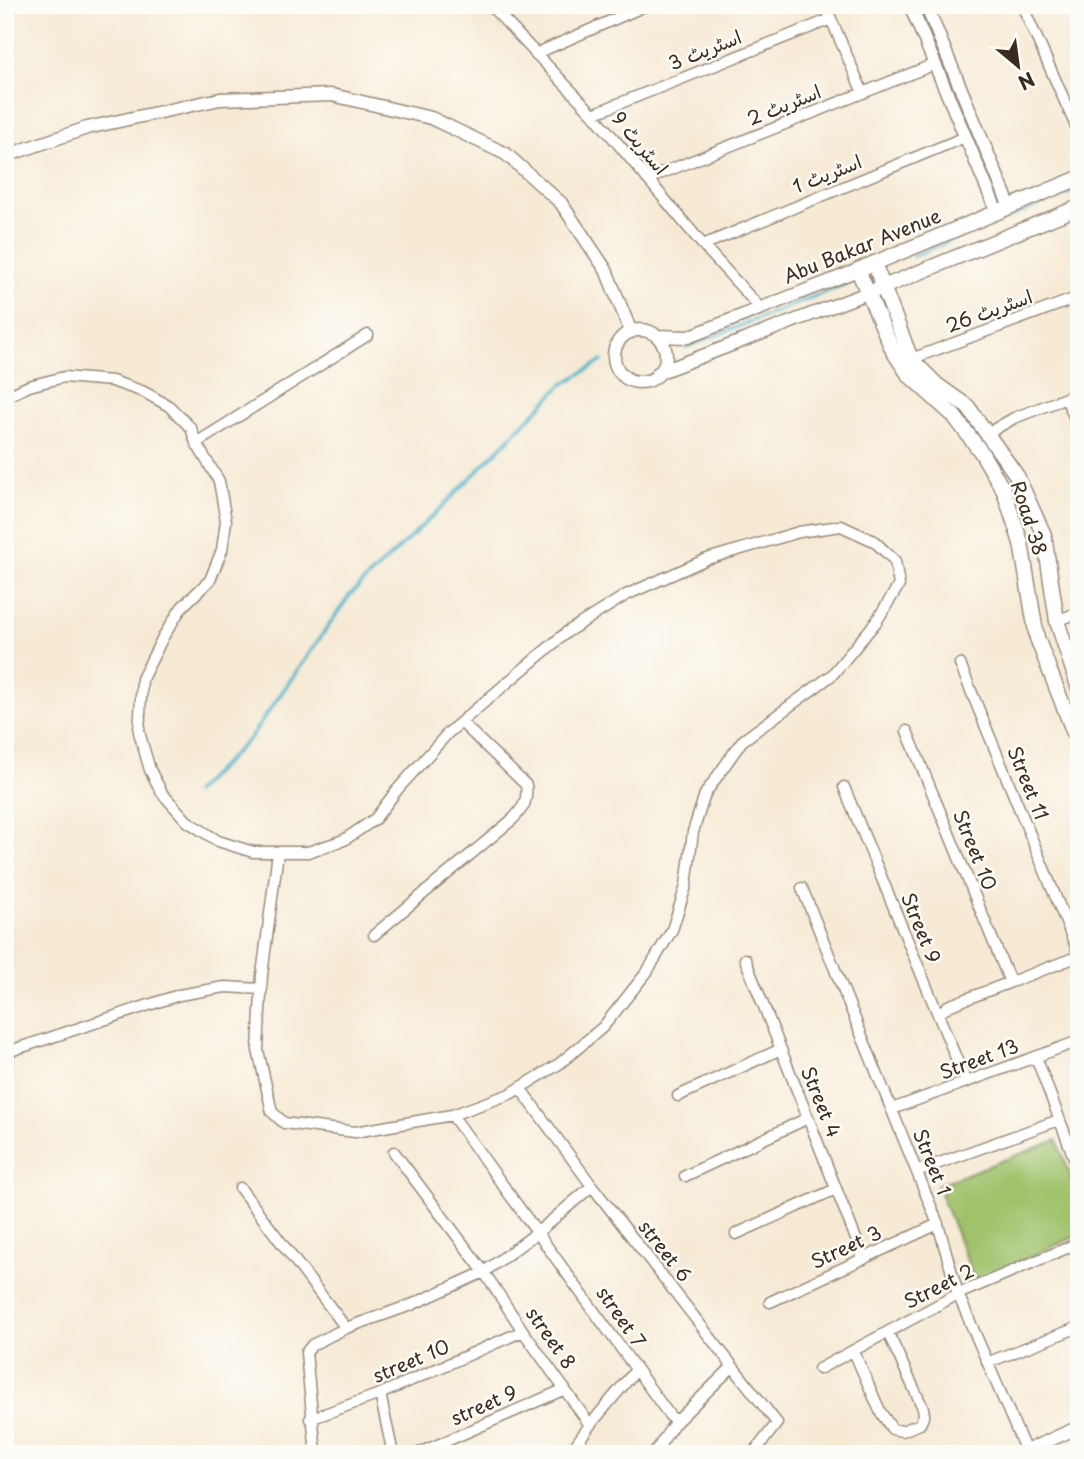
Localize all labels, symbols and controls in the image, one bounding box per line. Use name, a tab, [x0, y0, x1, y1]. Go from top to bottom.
street label: اسٹریٹ 3	[664, 22, 745, 76]
north arrow	[982, 32, 1052, 102]
text: N	[1013, 66, 1040, 98]
street label: اسٹریٹ 2	[742, 77, 825, 132]
street label: اسٹریٹ 9	[606, 105, 676, 180]
street label: اسٹریٹ 1	[788, 146, 866, 200]
street label: Abu Bakar Avenue	[779, 201, 944, 289]
street label: اسٹریٹ 26	[941, 281, 1036, 339]
street label: Road 38	[1005, 477, 1055, 559]
street label: Street 11	[1001, 742, 1056, 824]
street label: Street 10	[947, 805, 1005, 894]
street label: Street 9	[895, 888, 949, 967]
street label: Street 13	[935, 1031, 1022, 1085]
street label: Street 4	[795, 1062, 849, 1141]
street label: Street 1	[907, 1124, 959, 1199]
street label: street 6	[633, 1213, 699, 1287]
street label: Street 3	[806, 1218, 885, 1275]
street label: Street 2	[899, 1256, 979, 1315]
street label: street 7	[591, 1280, 653, 1353]
street label: street 8	[520, 1301, 583, 1374]
street label: street 10	[368, 1331, 453, 1389]
street label: street 9	[446, 1377, 521, 1431]

